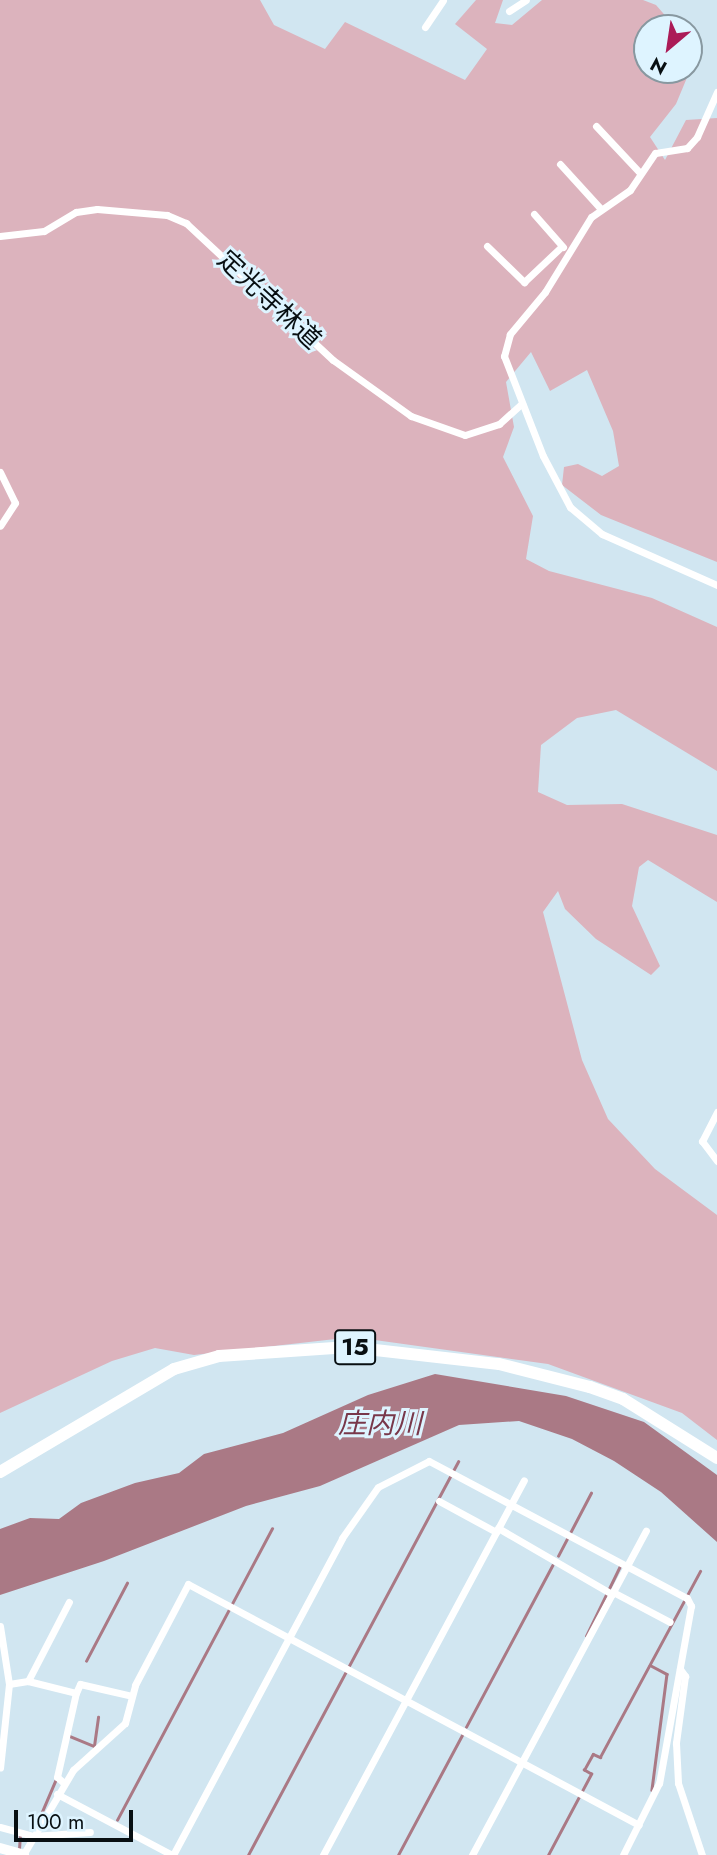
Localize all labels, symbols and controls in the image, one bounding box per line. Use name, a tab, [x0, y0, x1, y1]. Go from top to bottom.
north arrow	[633, 14, 703, 84]
text: N	[645, 51, 672, 82]
street label: 定光寺林道	[211, 244, 327, 356]
road number: 15	[334, 1326, 376, 1367]
water label: 庄内川	[338, 1407, 422, 1441]
scale bar	[18, 1796, 136, 1840]
text: 100 m	[27, 1807, 84, 1837]

